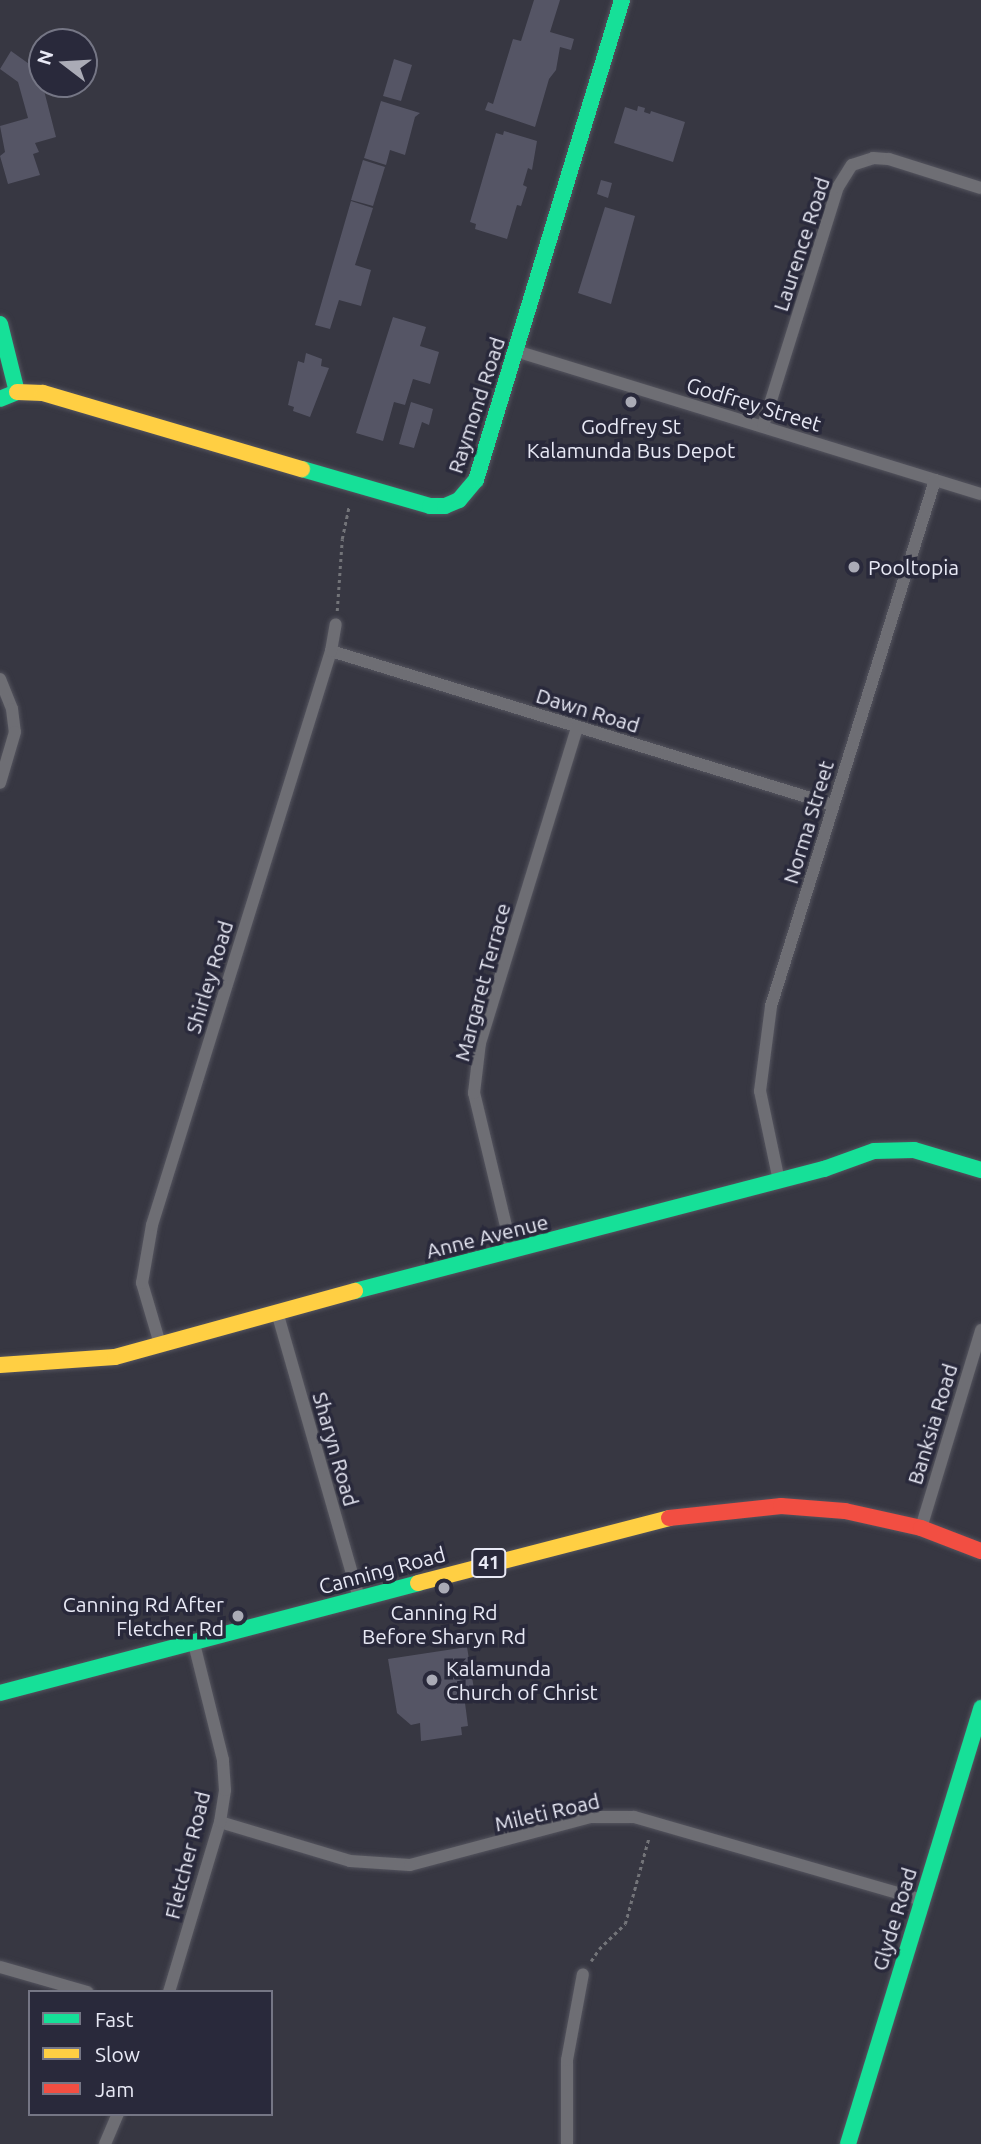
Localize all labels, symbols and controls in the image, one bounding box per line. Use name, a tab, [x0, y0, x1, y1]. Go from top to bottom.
north arrow	[28, 28, 98, 98]
text: N	[32, 47, 57, 67]
street label: Laurence Road	[767, 174, 835, 314]
street label: Raymond Road	[442, 334, 510, 476]
street label: Godfrey Street	[684, 372, 824, 436]
marker: Godfrey St Kalamunda Bus Depot	[623, 394, 639, 410]
place label: Godfrey St Kalamunda Bus Depot	[527, 413, 735, 463]
place label: Pooltopia	[868, 554, 959, 580]
marker: Pooltopia	[846, 559, 862, 575]
street label: Dawn Road	[533, 682, 643, 738]
street label: Norma Street	[777, 757, 839, 887]
street label: Margaret Terrace	[449, 900, 515, 1064]
street label: Shirley Road	[180, 918, 238, 1036]
street label: Anne Avenue	[423, 1209, 551, 1263]
street label: Banksia Road	[902, 1361, 962, 1487]
street label: Sharyn Road	[308, 1389, 364, 1509]
street label: Canning Road	[316, 1541, 448, 1599]
road number: 41	[470, 1548, 508, 1578]
marker: Canning Rd Before Sharyn Rd	[436, 1580, 452, 1596]
place label: Canning Rd After Fletcher Rd	[63, 1591, 224, 1641]
place label: Canning Rd Before Sharyn Rd	[362, 1599, 526, 1649]
marker: Canning Rd After Fletcher Rd	[230, 1608, 246, 1624]
place label: Kalamunda Church of Christ	[446, 1655, 598, 1705]
marker: Kalamunda Church of Christ	[424, 1672, 440, 1688]
street label: Fletcher Road	[159, 1788, 215, 1922]
street label: Mileti Road	[492, 1788, 602, 1836]
street label: Glyde Road	[866, 1864, 922, 1974]
legend	[28, 1990, 273, 2116]
text: Fast	[95, 2007, 133, 2031]
text: Slow	[95, 2042, 140, 2066]
text: Jam	[95, 2077, 134, 2101]

